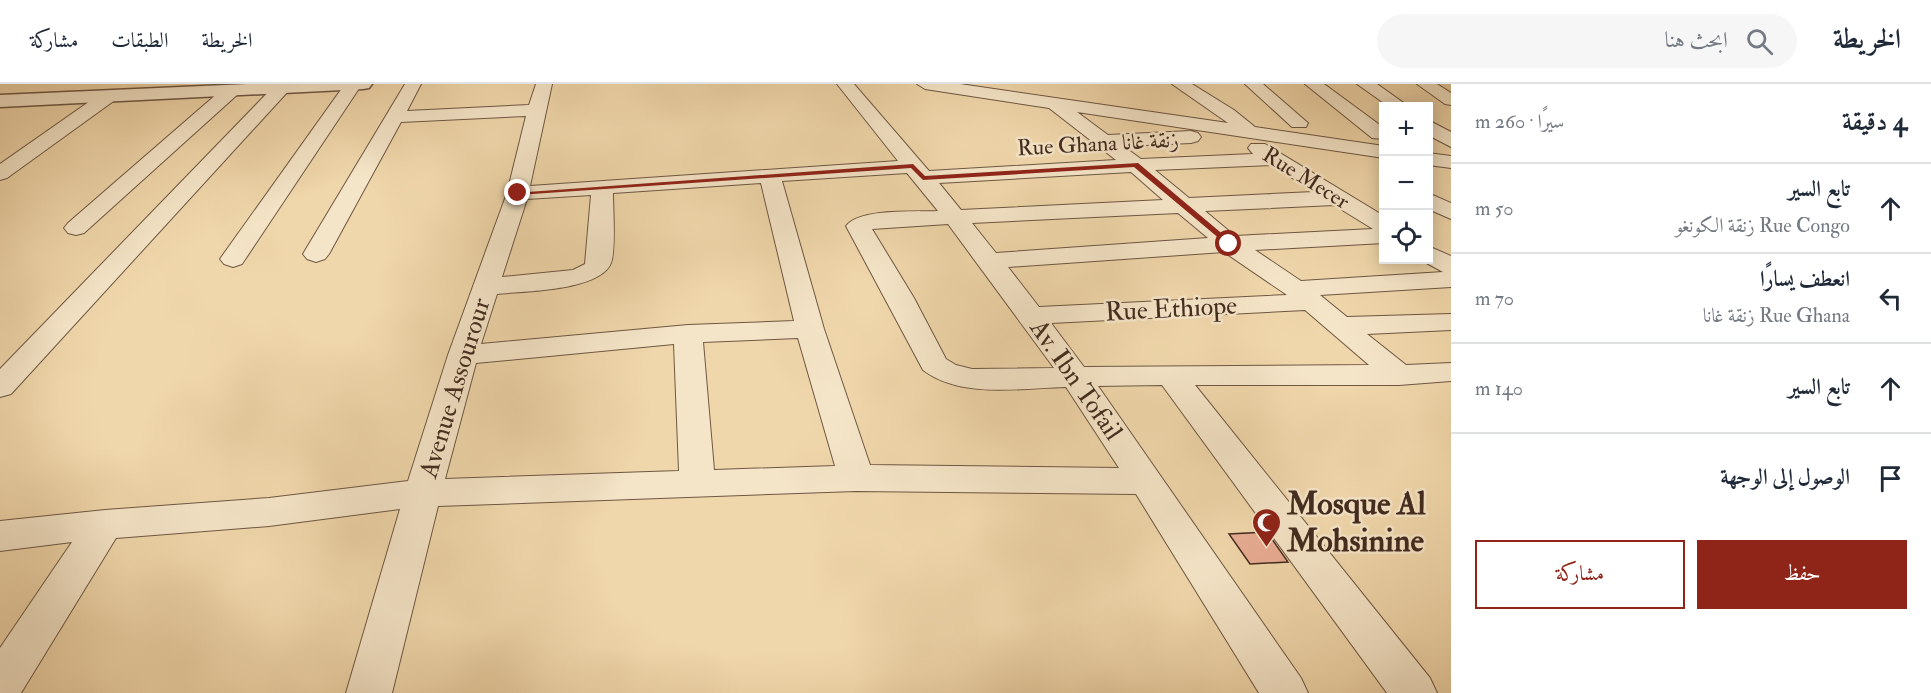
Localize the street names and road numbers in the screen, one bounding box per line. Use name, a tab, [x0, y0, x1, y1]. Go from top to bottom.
street label: Rue Ghana زنقة غانا	[1016, 126, 1180, 162]
street label: Rue Mecer	[1257, 140, 1355, 216]
street label: Rue Ethiope	[1104, 290, 1238, 329]
street label: Avenue Assourour	[412, 294, 498, 483]
street label: Av. Ibn Tofail	[1022, 313, 1129, 447]

